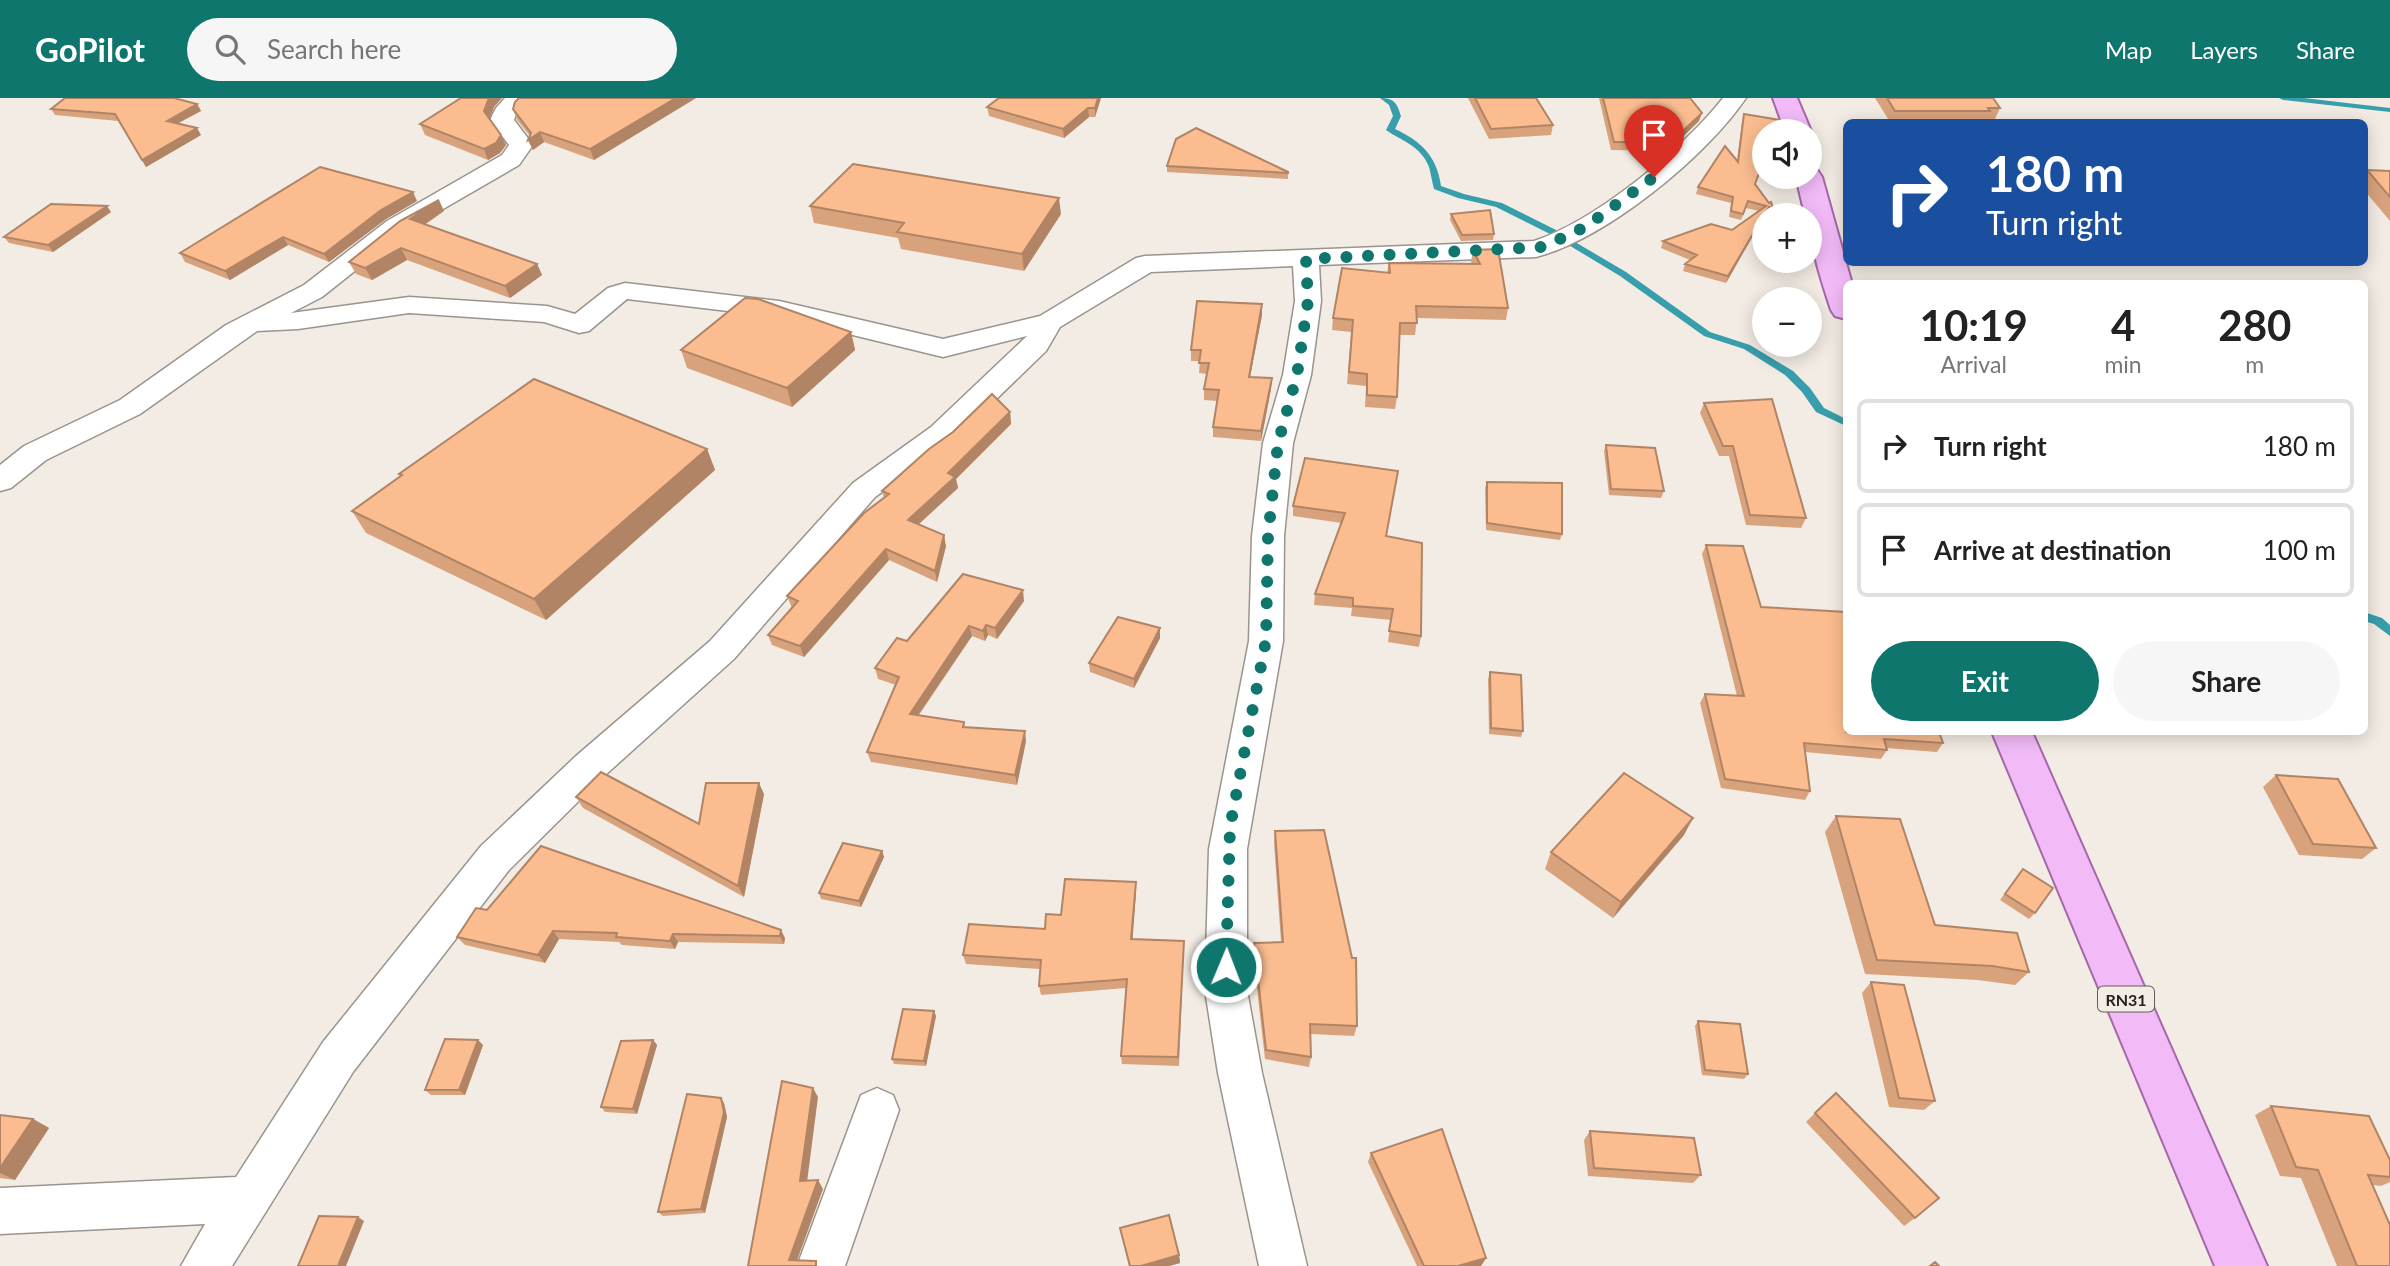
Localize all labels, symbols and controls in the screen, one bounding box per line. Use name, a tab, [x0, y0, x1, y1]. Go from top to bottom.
search box	[187, 18, 677, 81]
text: GoPilot	[35, 29, 145, 69]
icon: search	[211, 30, 249, 68]
text: Search here	[267, 33, 401, 65]
text: Map	[2105, 35, 2152, 64]
text: Layers	[2190, 35, 2258, 64]
text: Share	[2296, 35, 2355, 64]
pin	[1624, 105, 1684, 177]
icon: arrive	[1635, 116, 1673, 154]
map controls	[1752, 119, 1822, 357]
button: sound	[1752, 119, 1822, 189]
text: 180 m	[1986, 144, 2124, 202]
icon: right	[1871, 147, 1962, 238]
button: +	[1752, 203, 1822, 273]
text: Turn right	[1986, 203, 2122, 242]
button: −	[1752, 287, 1822, 357]
text: 10:19	[1920, 300, 2028, 350]
text: 4	[2111, 300, 2135, 350]
text: 280	[2218, 300, 2291, 350]
text: Arrival	[1941, 350, 2007, 378]
text: min	[2104, 350, 2142, 378]
text: m	[2245, 350, 2264, 378]
icon: right	[1875, 427, 1913, 465]
text: Turn right	[1934, 430, 2047, 462]
text: 180 m	[2263, 430, 2336, 462]
icon: arrive	[1875, 531, 1913, 569]
text: Arrive at destination	[1934, 534, 2171, 566]
text: 100 m	[2263, 534, 2336, 566]
button: Exit	[1871, 641, 2099, 721]
button: Share	[2113, 641, 2340, 721]
position arrow	[1189, 930, 1263, 1004]
road number: RN31	[2098, 986, 2154, 1012]

